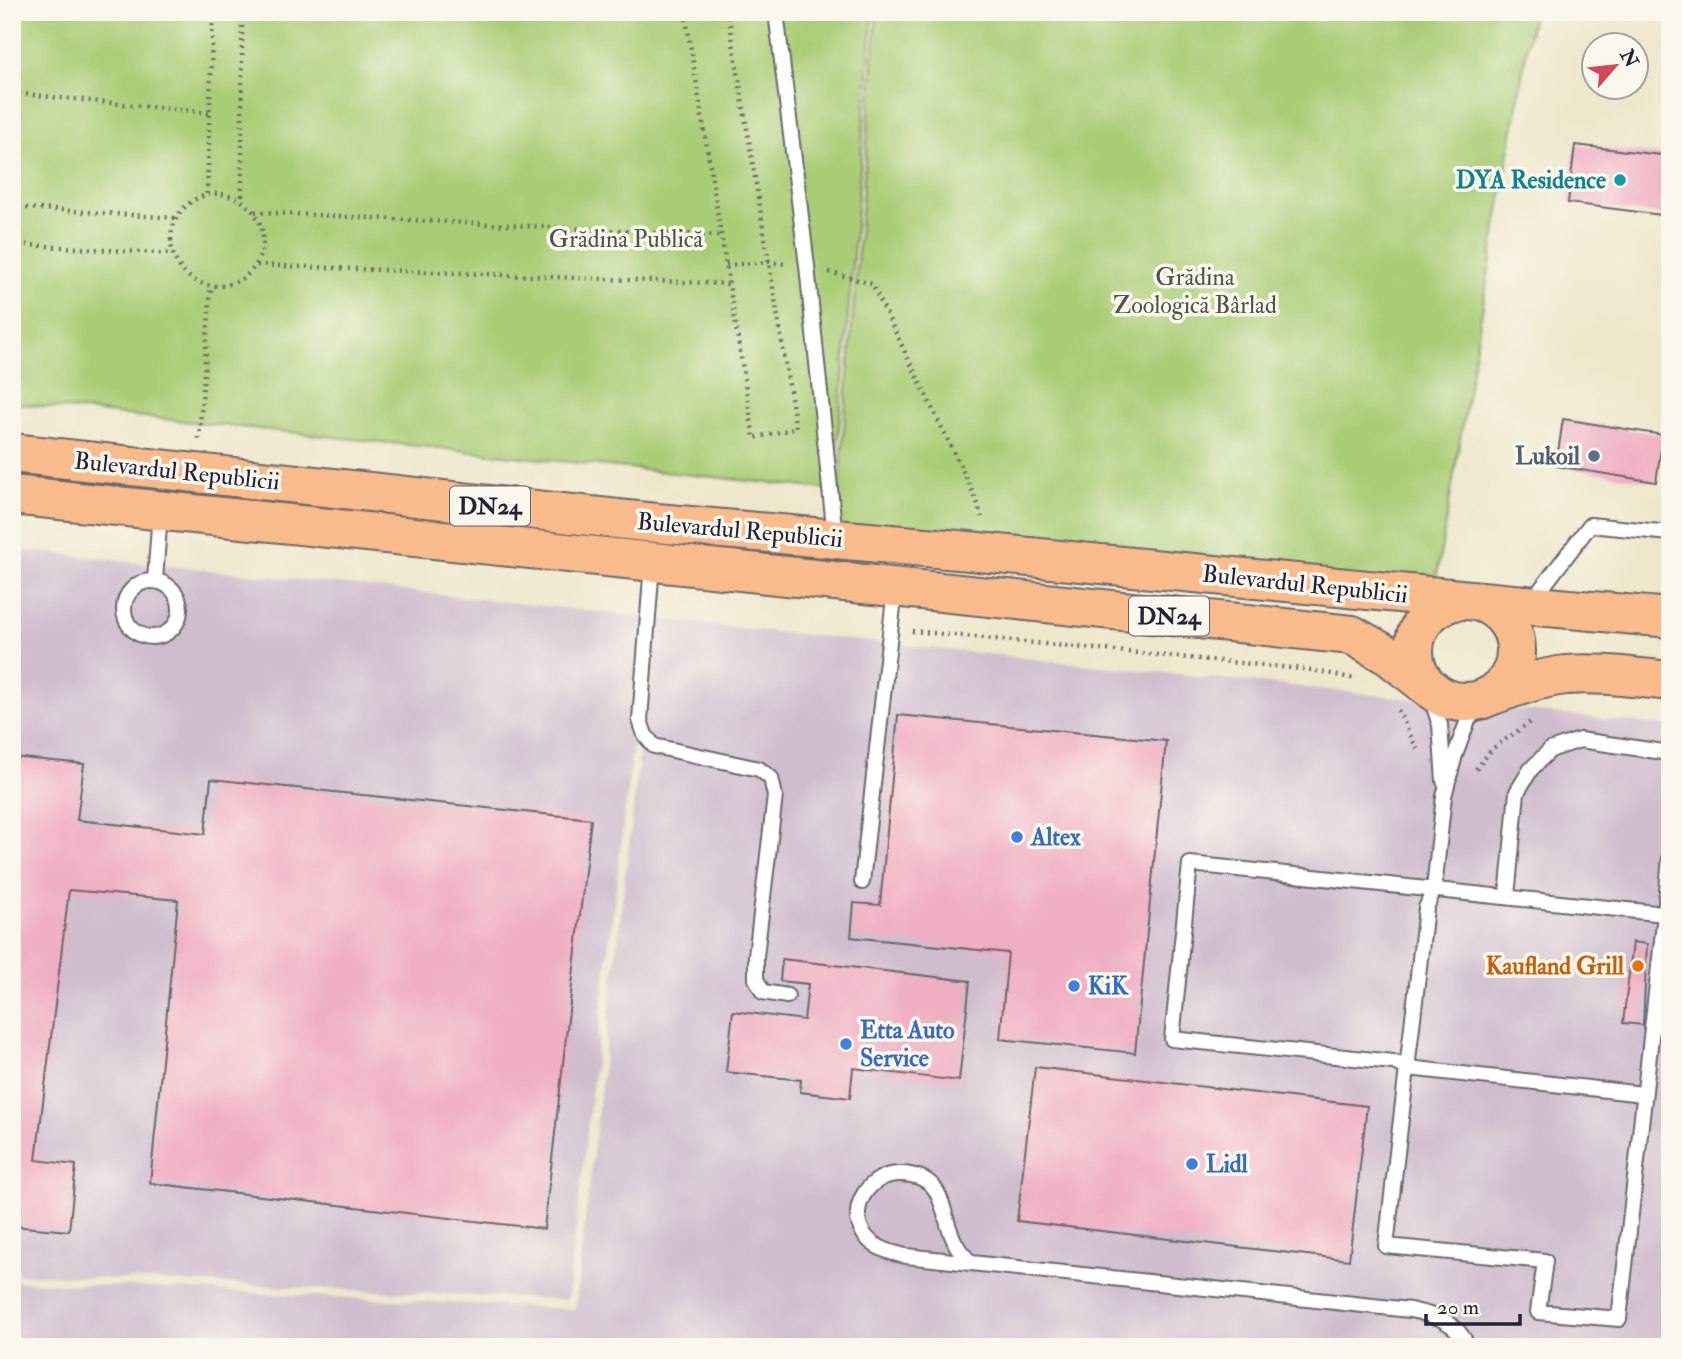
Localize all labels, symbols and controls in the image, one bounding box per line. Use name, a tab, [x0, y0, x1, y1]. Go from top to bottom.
north arrow	[1580, 32, 1650, 102]
text: N	[1614, 44, 1644, 73]
place label: DYA Residence	[1456, 165, 1606, 196]
marker: DYA Residence	[1612, 172, 1628, 188]
park label: Grădina Publică	[549, 224, 704, 255]
park label: Grădina Zoologică Bârlad	[1113, 262, 1277, 321]
place label: Lukoil	[1515, 441, 1581, 472]
street label: Bulevardul Republicii	[73, 445, 281, 498]
marker: Lukoil	[1586, 448, 1602, 464]
road number: DN24	[450, 486, 530, 526]
street label: Bulevardul Republicii	[636, 506, 844, 555]
street label: Bulevardul Republicii	[1201, 558, 1409, 611]
road number: DN24	[1129, 596, 1209, 636]
place label: Altex	[1030, 822, 1081, 853]
marker: Altex	[1009, 829, 1025, 845]
place label: Kaufland Grill	[1486, 951, 1625, 982]
marker: Kaufland Grill	[1630, 958, 1646, 974]
place label: KiK	[1088, 971, 1129, 1002]
marker: KiK	[1066, 978, 1082, 994]
place label: Etta Auto Service	[860, 1015, 955, 1074]
marker: Etta Auto Service	[838, 1036, 854, 1052]
place label: Lidl	[1206, 1149, 1248, 1180]
marker: Lidl	[1184, 1156, 1200, 1172]
scale bar	[1426, 1282, 1521, 1326]
text: 20 m	[1437, 1294, 1479, 1321]

